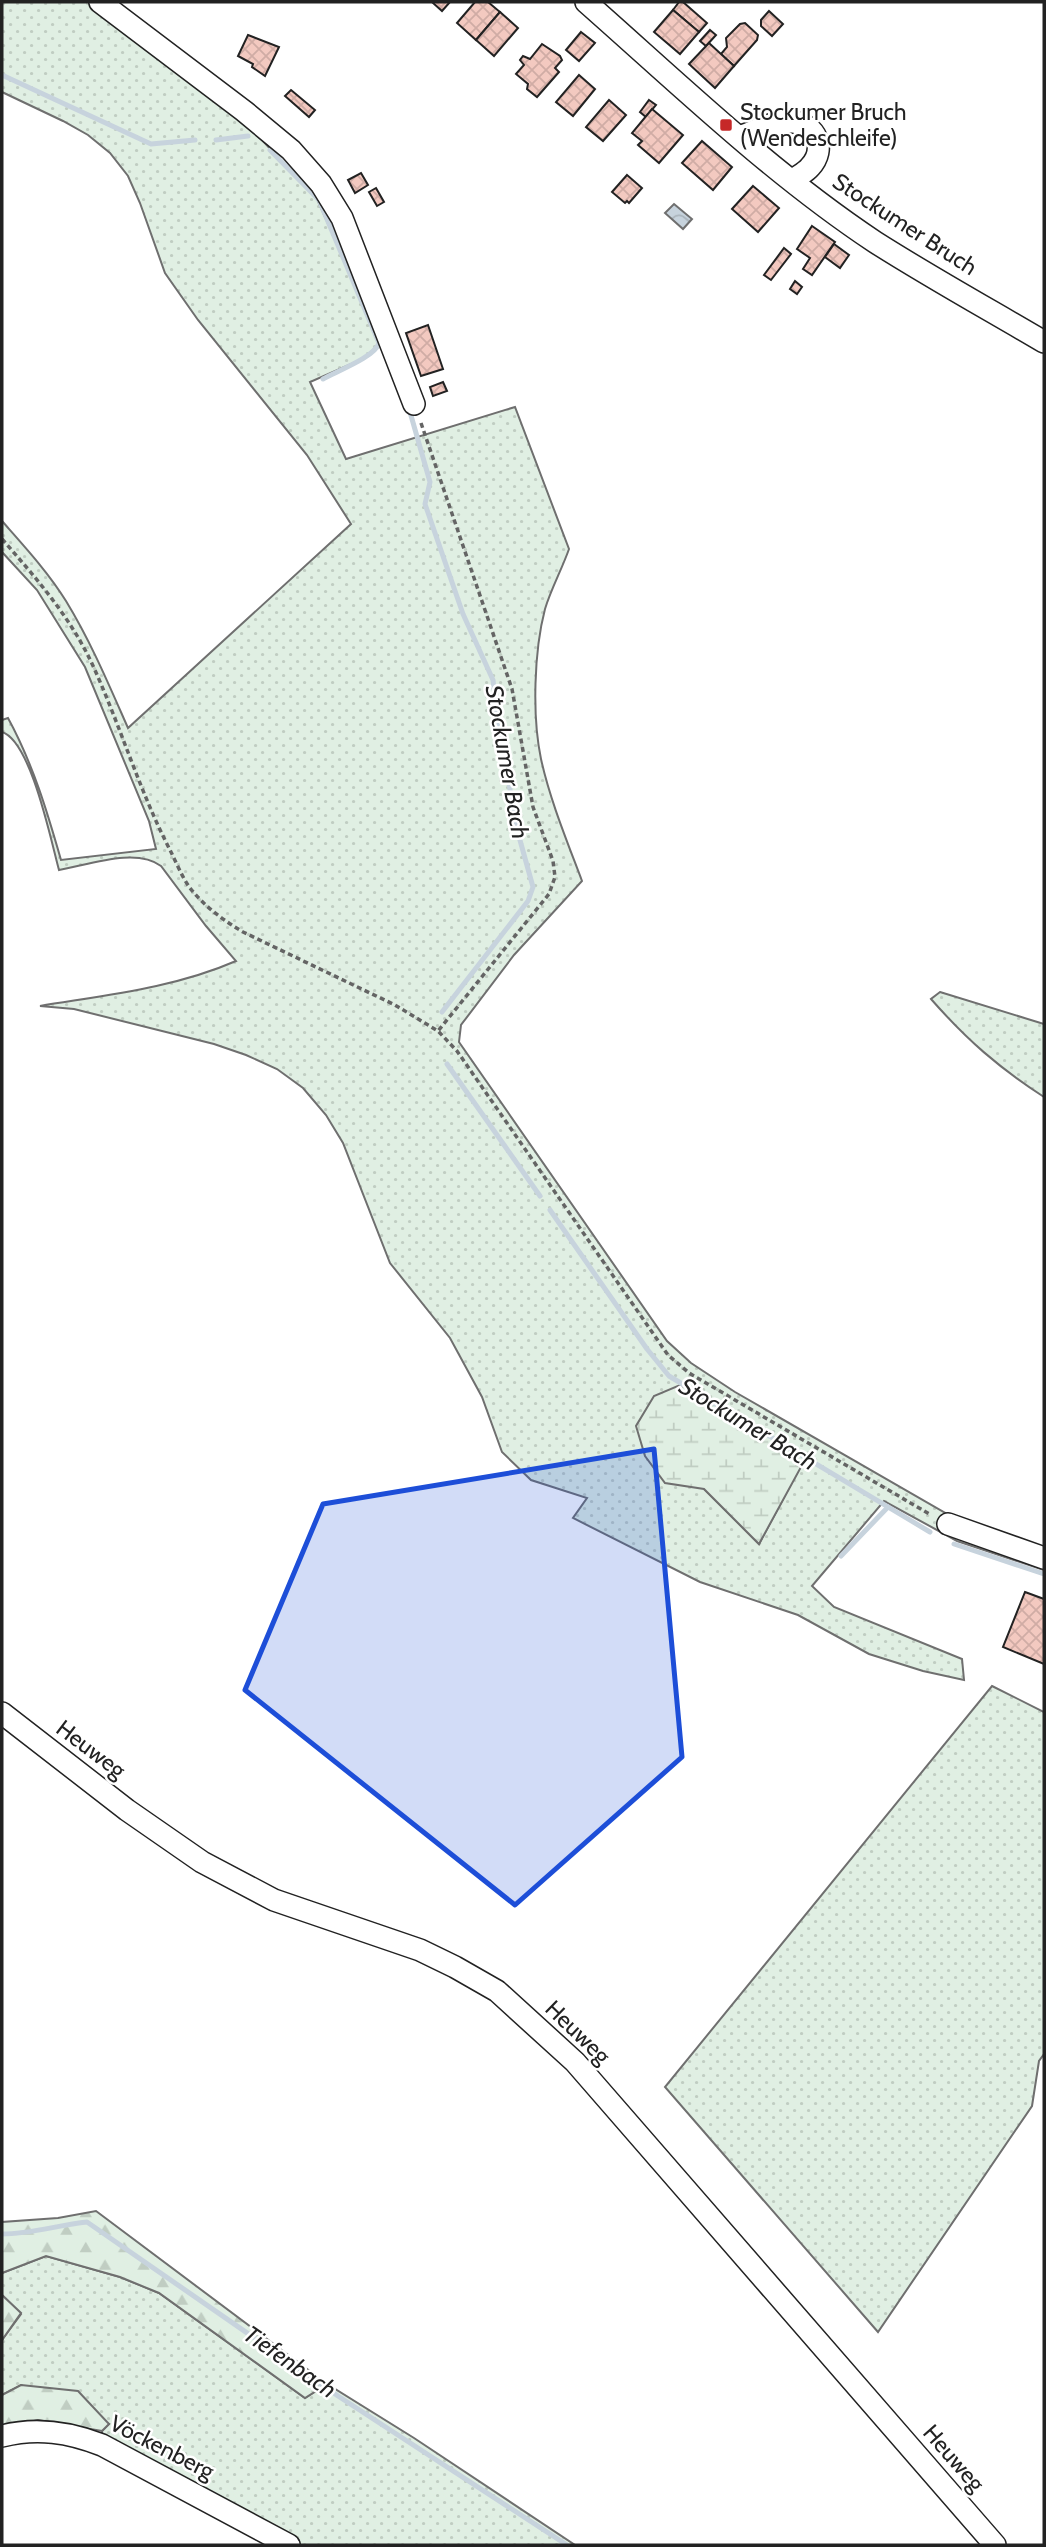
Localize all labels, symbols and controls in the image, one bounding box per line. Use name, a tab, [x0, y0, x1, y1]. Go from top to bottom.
place label: Stockumer Bruch (Wendeschleife)	[740, 98, 906, 152]
marker: Stockumer Bruch (Wendeschleife)	[718, 117, 734, 133]
street label: Stockumer Bruch	[828, 167, 982, 281]
water label: Stockumer Bach	[480, 683, 535, 841]
water label: Stockumer Bach	[674, 1371, 822, 1476]
street label: Heuweg	[51, 1714, 132, 1784]
street label: Heuweg	[540, 1994, 617, 2070]
water label: Tiefenbach	[238, 2319, 342, 2404]
street label: Vöckenberg	[105, 2409, 219, 2485]
street label: Heuweg	[917, 2419, 991, 2498]

